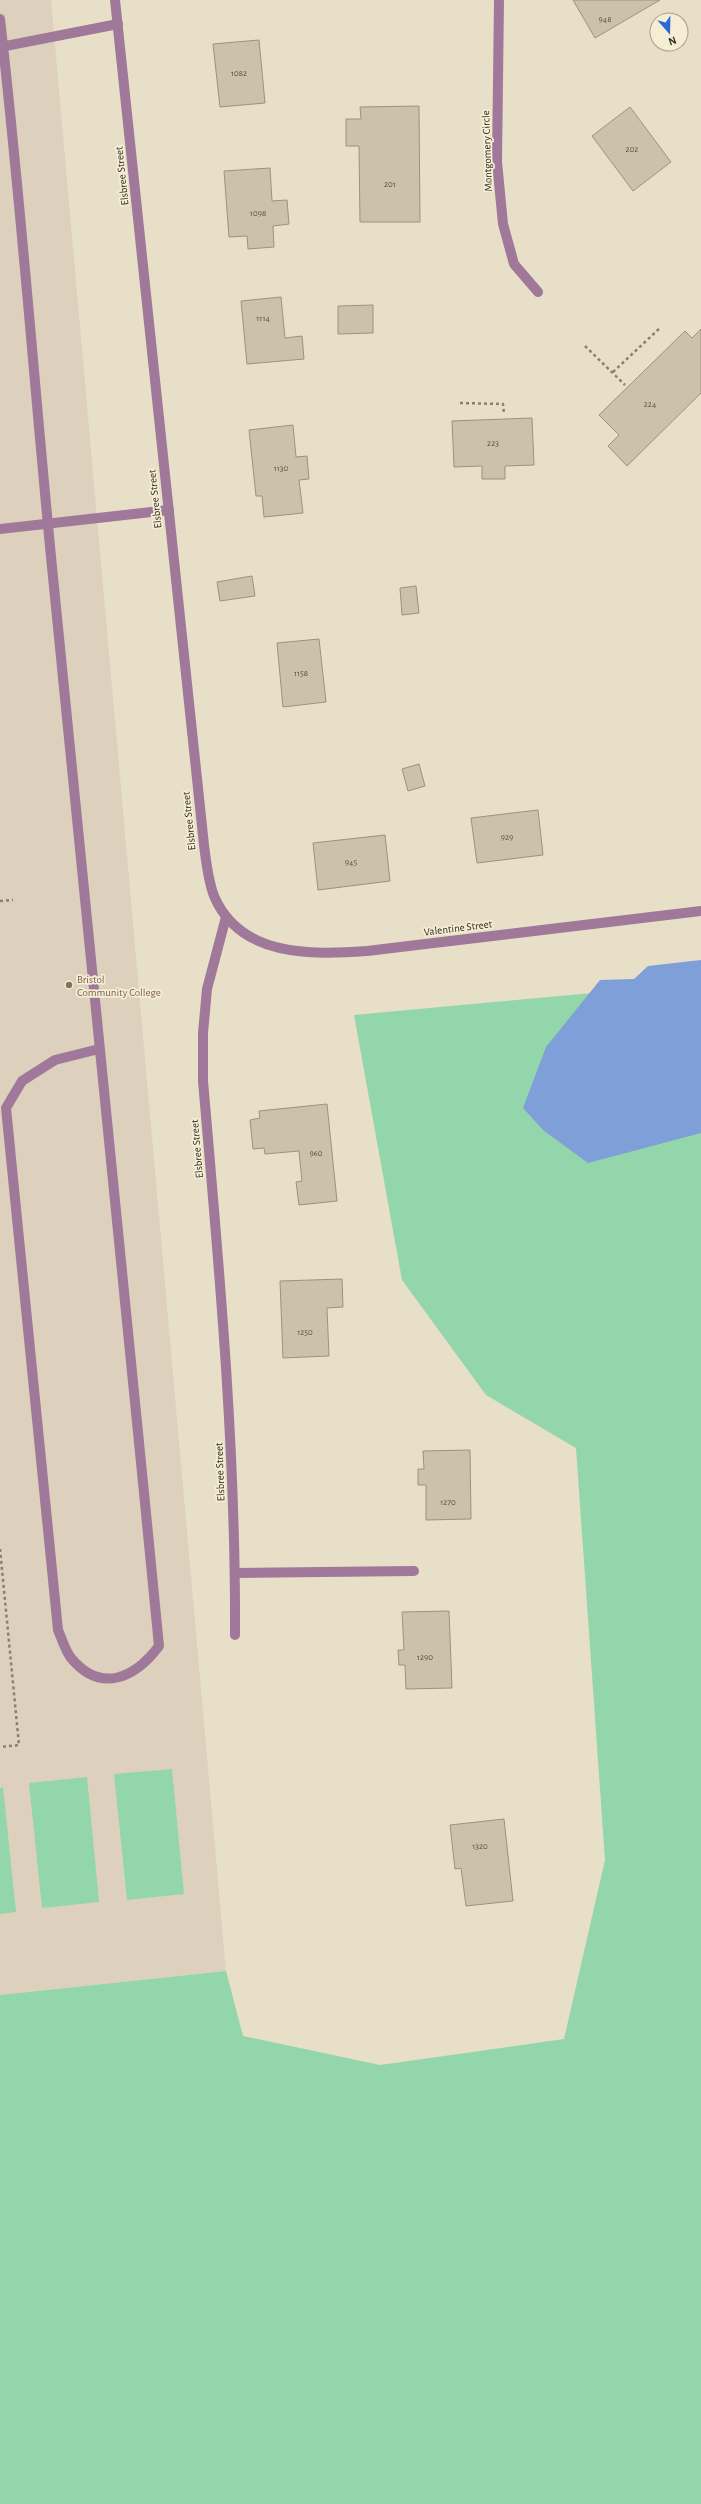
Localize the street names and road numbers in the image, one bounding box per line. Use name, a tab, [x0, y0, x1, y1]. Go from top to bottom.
street label: Montgomery Circle	[480, 110, 494, 192]
street label: Elsbree Street	[113, 146, 131, 206]
street label: Elsbree Street	[146, 469, 164, 529]
street label: Elsbree Street	[180, 791, 198, 851]
street label: Valentine Street	[423, 918, 493, 938]
street label: Elsbree Street	[189, 1119, 205, 1179]
street label: Elsbree Street	[213, 1442, 227, 1502]

